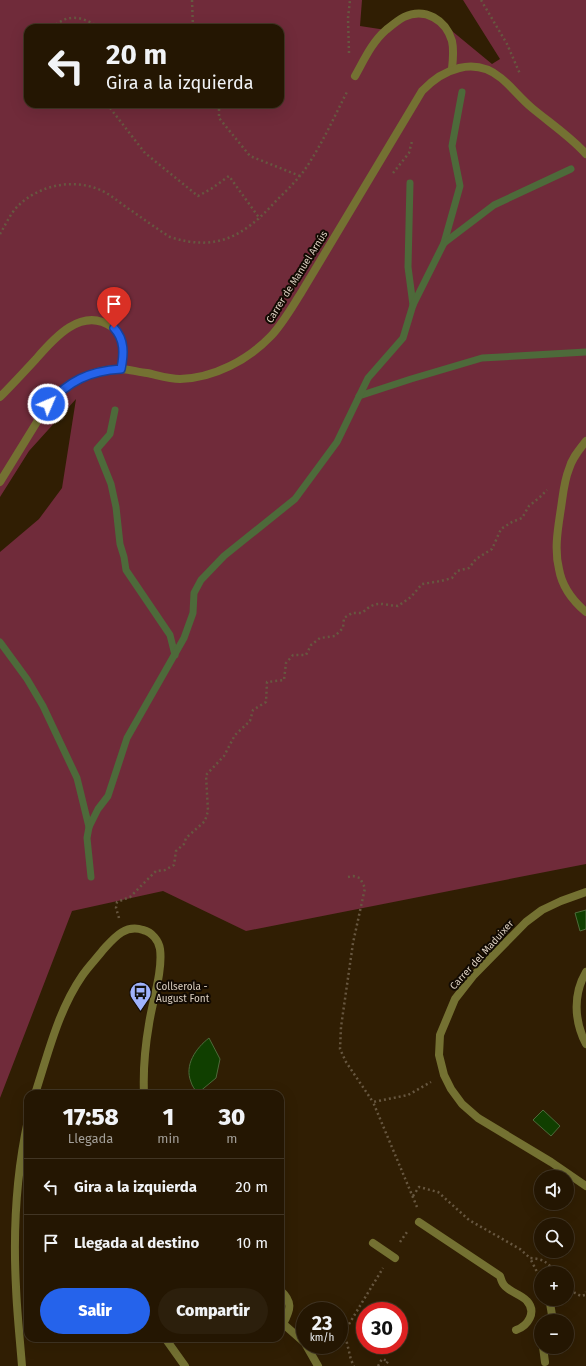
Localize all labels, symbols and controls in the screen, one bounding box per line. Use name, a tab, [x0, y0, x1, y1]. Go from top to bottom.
text: 20 m	[106, 38, 167, 71]
icon: left	[40, 40, 92, 92]
text: Gira a la izquierda	[106, 72, 254, 94]
street label: Carrer de Manuel Arnús	[263, 228, 330, 325]
pin	[97, 287, 131, 328]
icon: arrive	[103, 293, 125, 315]
position arrow	[27, 383, 69, 425]
street label: Carrer del Maduixer	[448, 918, 516, 992]
bus stop icon: Collserola - August Font	[128, 980, 154, 1013]
place label: Collserola - August Font	[156, 981, 210, 1005]
text: 17:58	[63, 1103, 119, 1131]
text: 1	[163, 1103, 174, 1131]
text: 30	[218, 1103, 245, 1131]
text: Llegada	[68, 1131, 113, 1146]
text: min	[157, 1131, 180, 1146]
text: m	[226, 1131, 237, 1146]
map controls	[534, 1170, 574, 1354]
button: sound	[534, 1170, 574, 1210]
icon: left	[40, 1176, 62, 1198]
text: Gira a la izquierda	[74, 1178, 197, 1196]
text: 20 m	[235, 1178, 268, 1196]
button: search	[534, 1218, 574, 1258]
icon: arrive	[40, 1232, 62, 1254]
text: Llegada al destino	[74, 1234, 199, 1252]
text: 10 m	[236, 1234, 268, 1252]
button: +	[534, 1266, 574, 1306]
button: Salir	[40, 1288, 150, 1334]
button: Compartir	[158, 1288, 268, 1334]
speed limit sign: 30	[356, 1302, 408, 1354]
text: 23	[312, 1311, 332, 1335]
button: −	[534, 1314, 574, 1354]
text: km/h	[310, 1332, 334, 1344]

